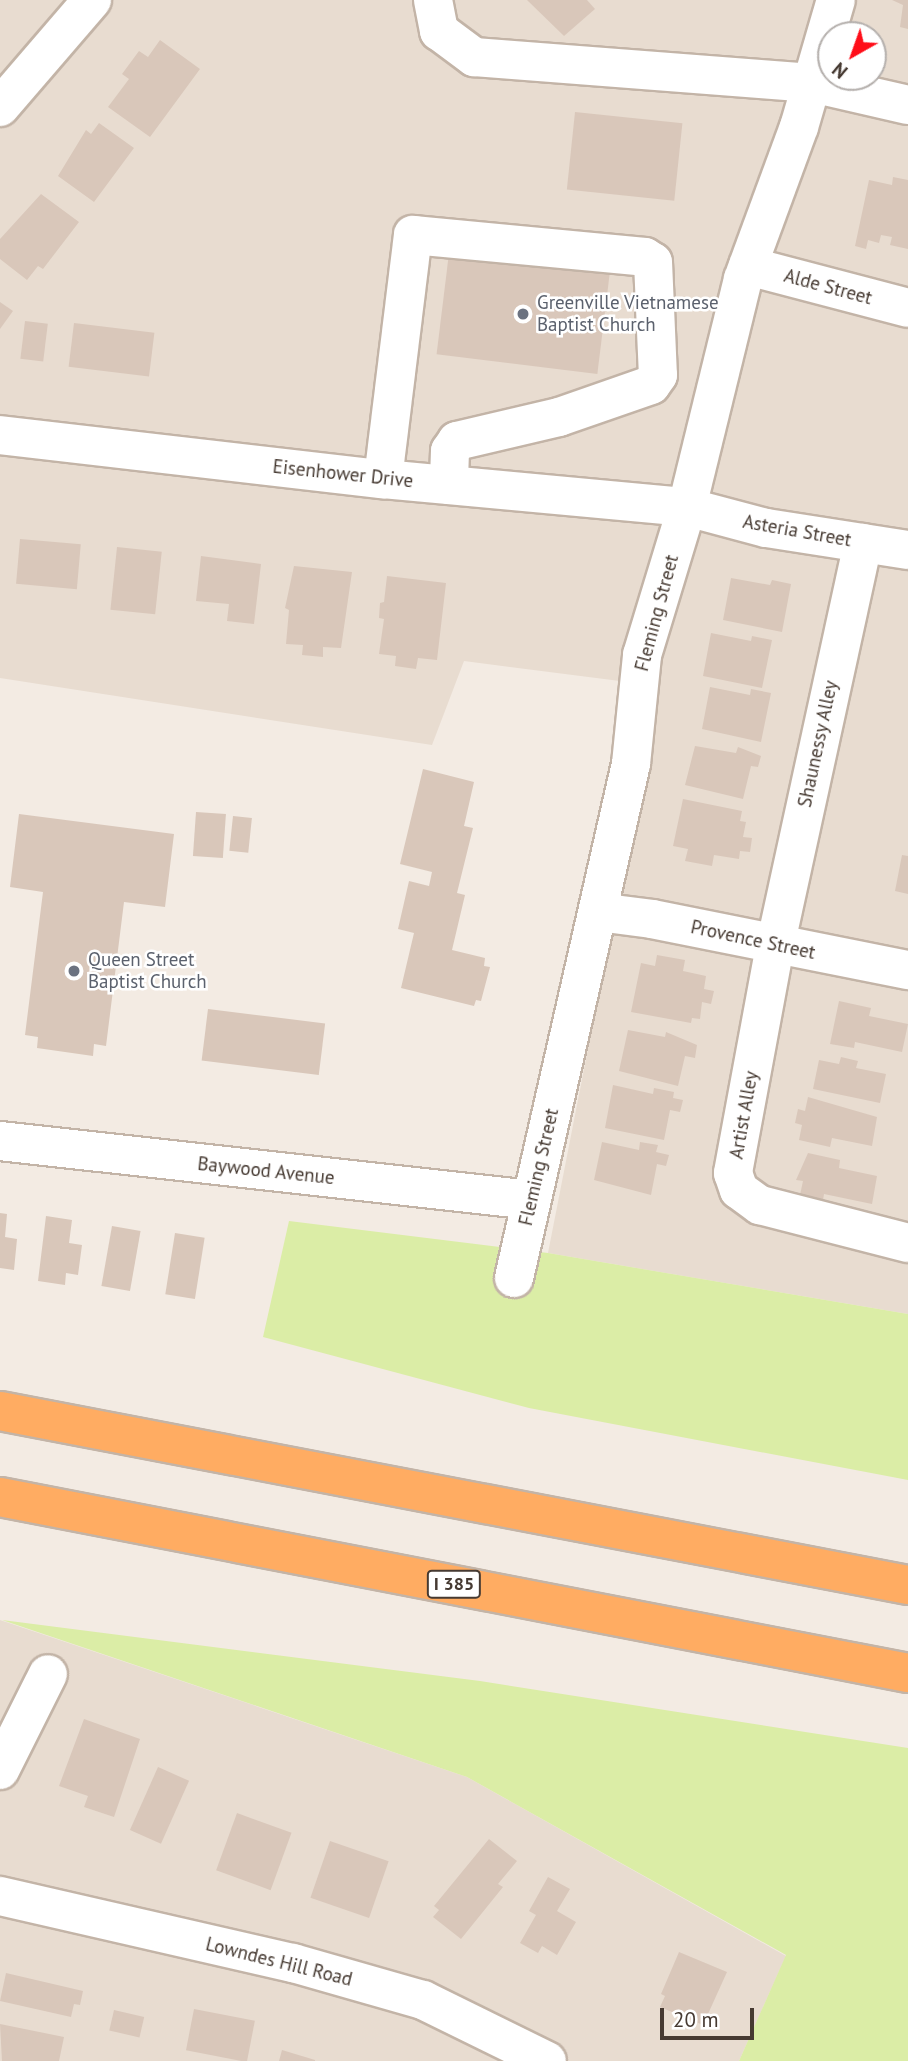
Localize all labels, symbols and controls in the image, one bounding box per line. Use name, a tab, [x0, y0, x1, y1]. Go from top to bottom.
north arrow	[817, 21, 887, 91]
text: N	[827, 57, 852, 84]
street label: Alde Street	[782, 264, 874, 310]
place label: Greenville Vietnamese Baptist Church	[537, 292, 719, 336]
marker: Greenville Vietnamese Baptist Church	[515, 306, 531, 322]
street label: Eisenhower Drive	[272, 455, 414, 493]
street label: Asteria Street	[741, 510, 853, 552]
street label: Fleming Street	[630, 552, 684, 674]
street label: Shaunessy Alley	[793, 678, 843, 810]
street label: Provence Street	[689, 916, 817, 964]
place label: Queen Street Baptist Church	[88, 949, 207, 993]
marker: Queen Street Baptist Church	[66, 963, 82, 979]
street label: Artist Alley	[725, 1069, 763, 1161]
street label: Fleming Street	[514, 1106, 564, 1228]
street label: Baywood Avenue	[196, 1152, 336, 1190]
road number: I 385	[426, 1569, 482, 1598]
street label: Lowndes Hill Road	[203, 1933, 355, 1991]
scale bar	[663, 1994, 758, 2038]
text: 20 m	[673, 2006, 719, 2033]

